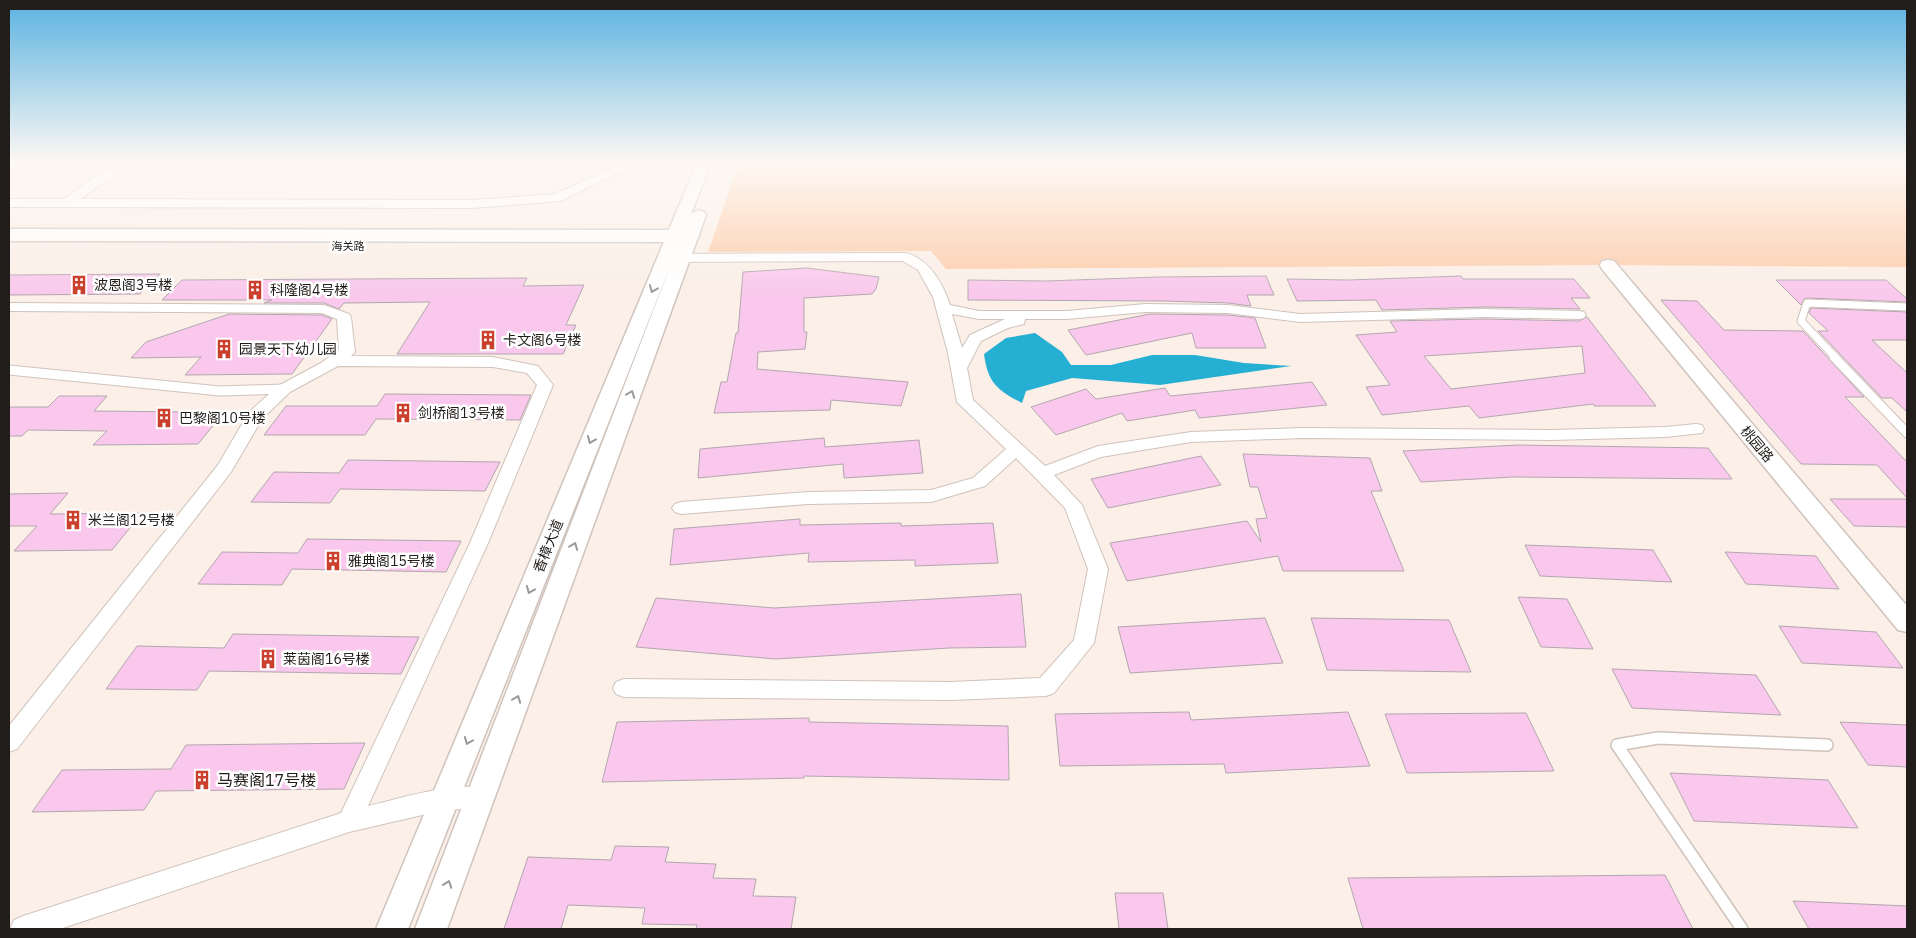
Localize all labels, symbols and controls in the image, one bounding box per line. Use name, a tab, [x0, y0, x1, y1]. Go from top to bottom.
street label: 海关路	[332, 239, 365, 253]
building icon: 波恩阁3号楼	[68, 274, 90, 296]
place label: 波恩阁3号楼	[94, 276, 172, 294]
building icon: 科隆阁4号楼	[244, 279, 266, 301]
place label: 科隆阁4号楼	[270, 281, 348, 299]
one-way arrow	[648, 285, 658, 293]
building icon: 卡文阁6号楼	[477, 329, 499, 351]
place label: 卡文阁6号楼	[503, 331, 581, 349]
building icon: 园景天下幼儿园	[213, 338, 235, 360]
place label: 园景天下幼儿园	[239, 340, 337, 358]
one-way arrow	[625, 390, 635, 399]
building icon: 剑桥阁13号楼	[392, 402, 414, 424]
place label: 剑桥阁13号楼	[418, 404, 505, 422]
building icon: 巴黎阁10号楼	[153, 407, 175, 429]
place label: 巴黎阁10号楼	[179, 409, 266, 427]
street label: 桃园路	[1737, 422, 1777, 466]
one-way arrow	[587, 435, 598, 444]
building icon: 米兰阁12号楼	[62, 509, 84, 531]
place label: 米兰阁12号楼	[88, 511, 175, 529]
street label: 香樟大道	[529, 517, 567, 575]
one-way arrow	[568, 543, 578, 551]
building icon: 雅典阁15号楼	[322, 550, 344, 572]
place label: 雅典阁15号楼	[348, 552, 435, 570]
one-way arrow	[525, 585, 536, 594]
building icon: 莱茵阁16号楼	[257, 648, 279, 670]
place label: 莱茵阁16号楼	[283, 650, 370, 668]
one-way arrow	[511, 695, 521, 703]
one-way arrow	[464, 736, 475, 745]
building icon: 马赛阁17号楼	[191, 769, 213, 791]
place label: 马赛阁17号楼	[217, 770, 316, 790]
one-way arrow	[442, 880, 452, 888]

